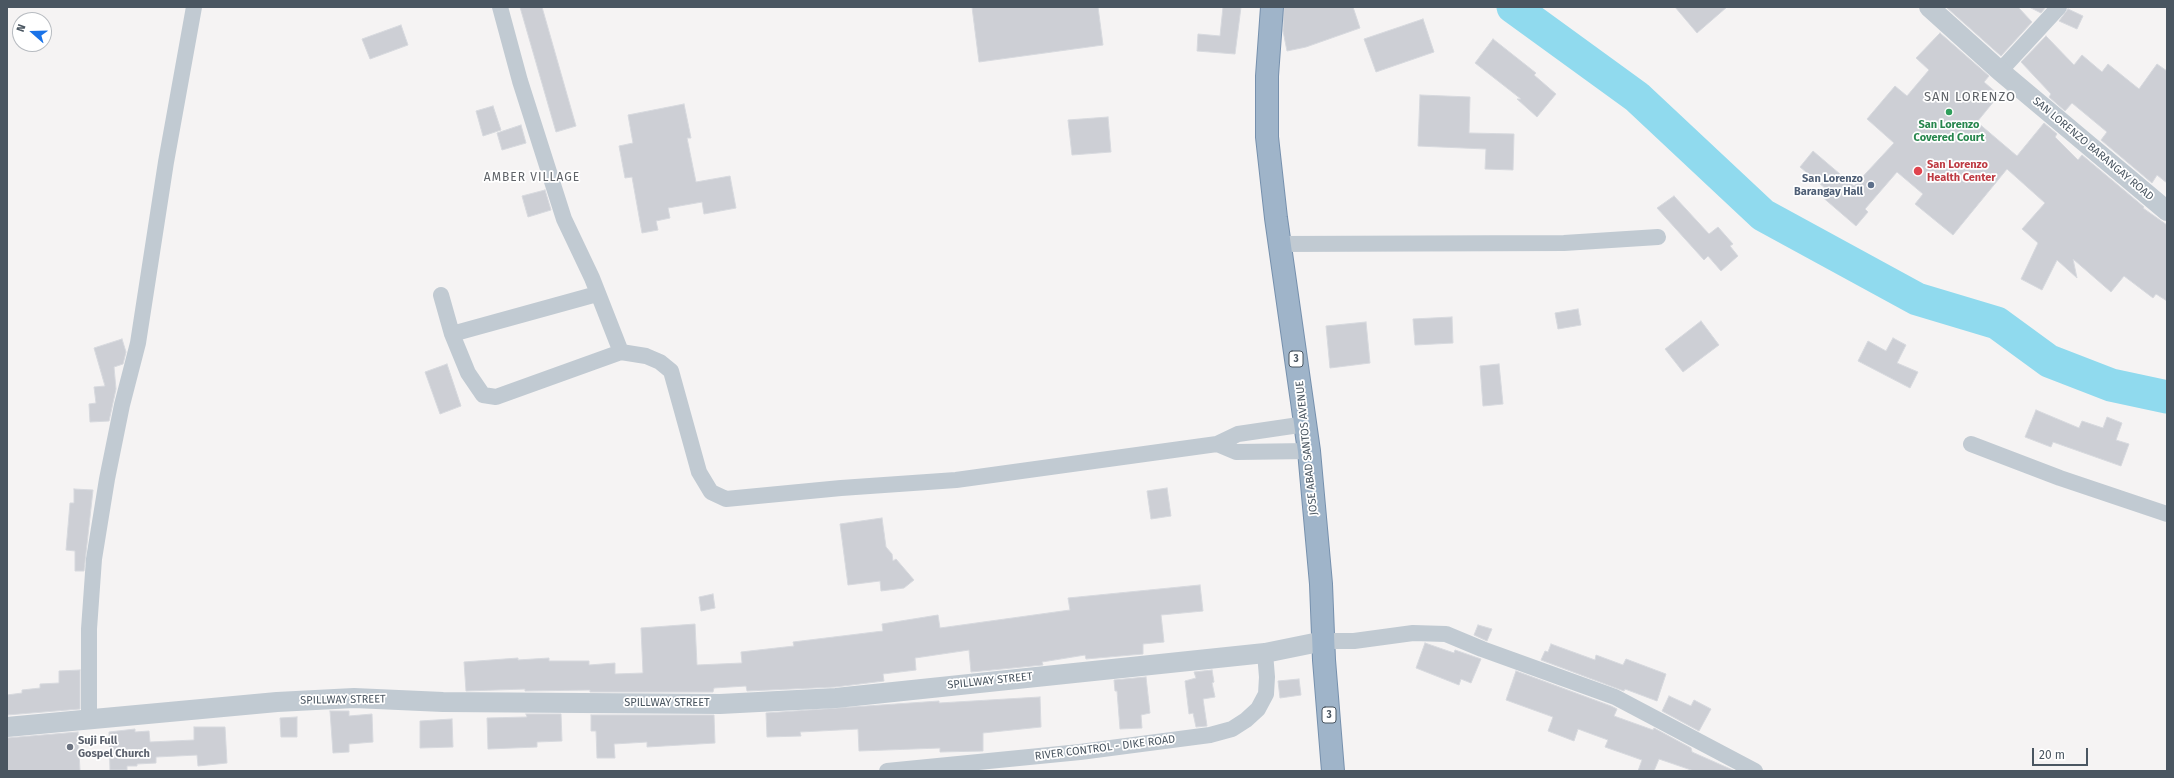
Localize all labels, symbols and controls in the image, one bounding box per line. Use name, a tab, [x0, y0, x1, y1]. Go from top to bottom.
north arrow	[12, 12, 52, 52]
text: N	[14, 22, 29, 34]
district label: SAN LORENZO	[1924, 89, 2016, 105]
street label: SAN LORENZO BARANGAY ROAD	[2030, 95, 2156, 203]
marker: San Lorenzo Covered Court	[1944, 107, 1954, 117]
place label: San Lorenzo Covered Court	[1914, 118, 1984, 144]
place label: San Lorenzo Health Center	[1927, 158, 1996, 184]
marker: San Lorenzo Health Center	[1912, 165, 1924, 177]
district label: AMBER VILLAGE	[484, 171, 580, 185]
place label: San Lorenzo Barangay Hall	[1794, 172, 1863, 198]
marker: San Lorenzo Barangay Hall	[1866, 180, 1876, 190]
road number: 3	[1289, 351, 1303, 367]
street label: JOSE ABAD SANTOS AVENUE	[1293, 380, 1321, 516]
street label: SPILLWAY STREET	[947, 670, 1033, 692]
street label: SPILLWAY STREET	[300, 693, 386, 707]
street label: SPILLWAY STREET	[624, 696, 710, 710]
road number: 3	[1322, 707, 1336, 723]
street label: RIVER CONTROL - DIKE ROAD	[1034, 733, 1176, 763]
place label: Suji Full Gospel Church	[78, 734, 150, 760]
scale bar	[2034, 740, 2090, 766]
marker: Suji Full Gospel Church	[65, 742, 75, 752]
text: 20 m	[2039, 748, 2065, 762]

